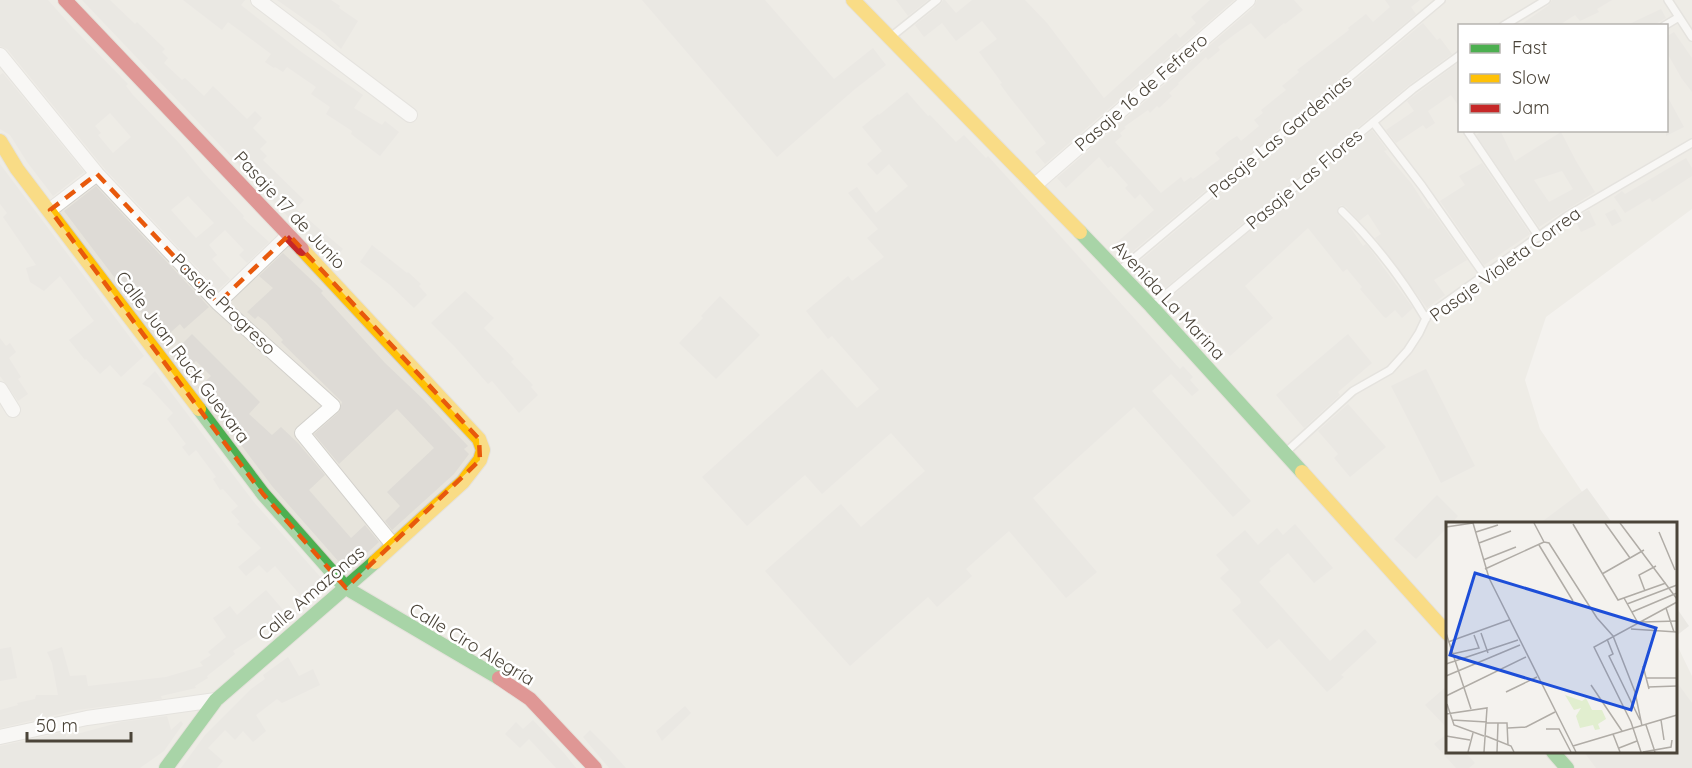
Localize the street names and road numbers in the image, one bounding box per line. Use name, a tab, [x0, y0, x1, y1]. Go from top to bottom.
street label: Pasaje 16 de Fefrero	[1070, 28, 1212, 156]
street label: Pasaje Las Gardenias	[1204, 69, 1356, 203]
street label: Pasaje Las Flores	[1241, 124, 1367, 234]
street label: Pasaje 17 de Junio	[229, 146, 351, 274]
street label: Pasaje Violeta Correa	[1425, 202, 1585, 326]
street label: Avenida La Marina	[1108, 235, 1230, 365]
street label: Pasaje Progreso	[167, 248, 281, 360]
street label: Calle Juan Ruck Guevara	[111, 266, 255, 448]
street label: Calle Amazonas	[253, 540, 369, 646]
street label: Calle Ciro Alegría	[405, 597, 539, 691]

